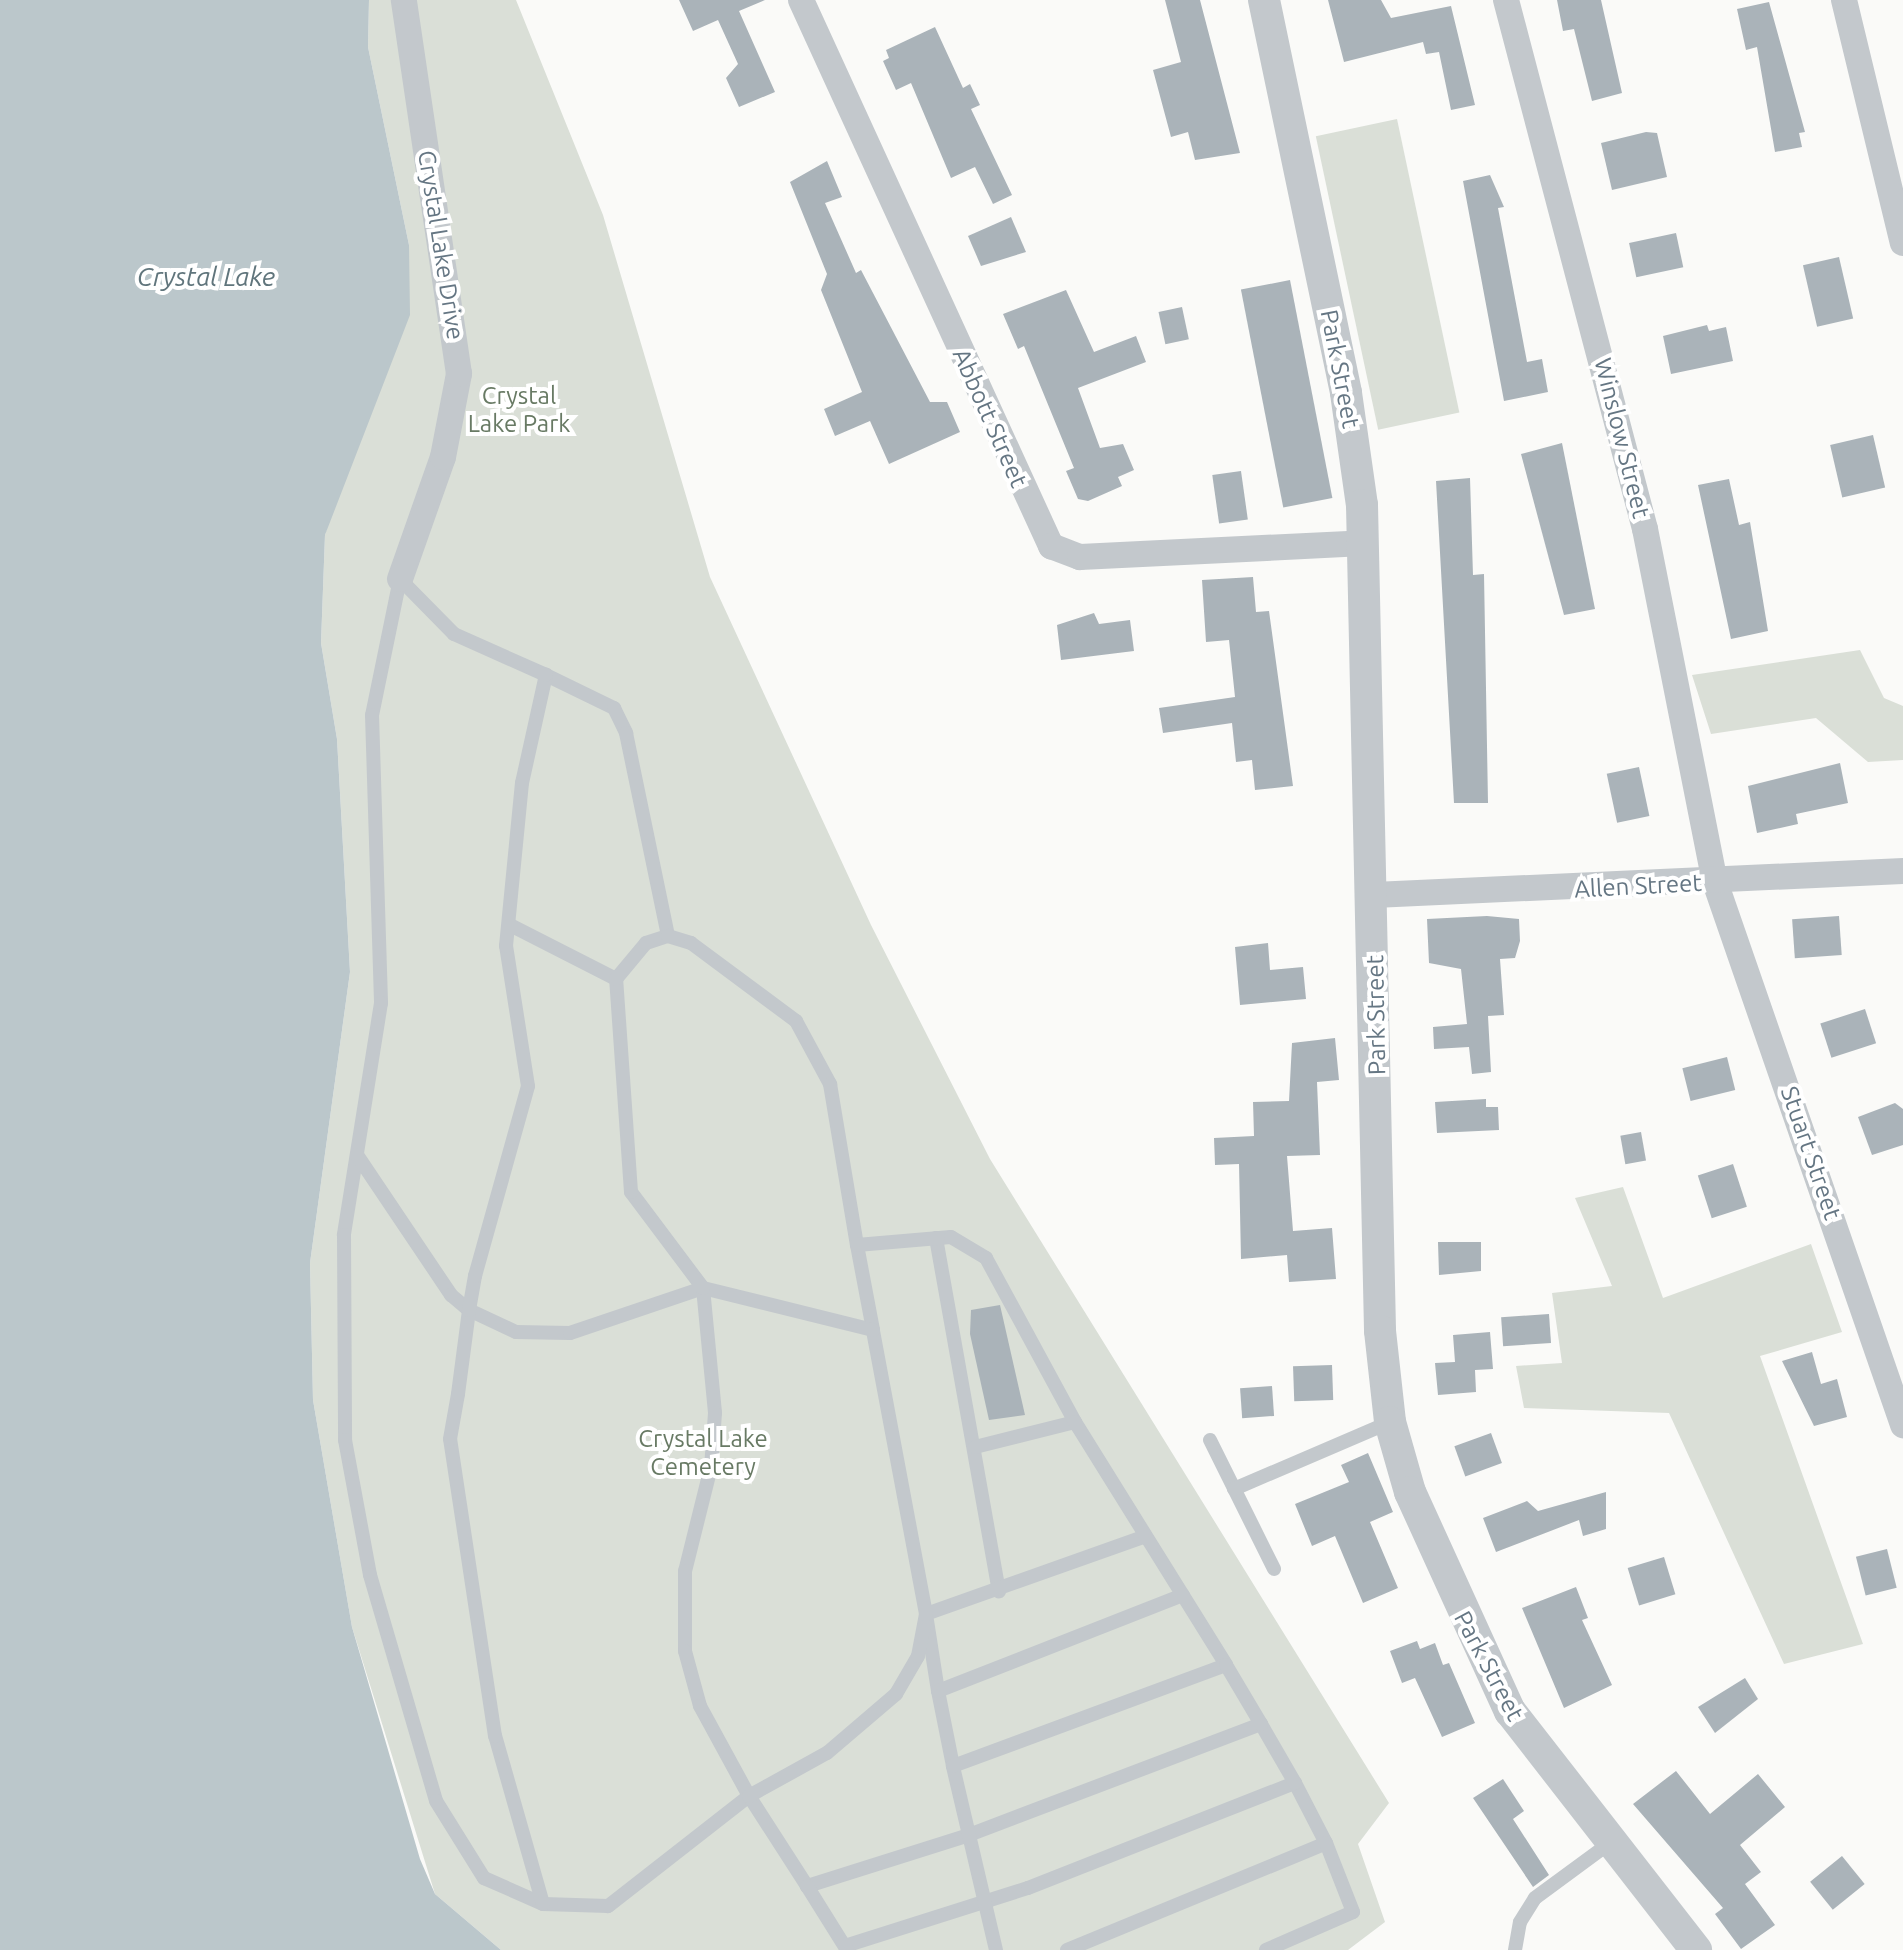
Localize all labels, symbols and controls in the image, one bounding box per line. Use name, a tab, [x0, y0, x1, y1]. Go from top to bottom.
street label: Crystal Lake Drive	[412, 148, 470, 342]
water label: Crystal Lake	[137, 261, 275, 293]
street label: Park Street	[1314, 307, 1366, 431]
street label: Abbott Street	[947, 344, 1033, 492]
street label: Winslow Street	[1588, 355, 1656, 521]
park label: Crystal Lake Park	[468, 382, 570, 438]
street label: Allen Street	[1574, 868, 1702, 904]
street label: Park Street	[1361, 955, 1391, 1075]
street label: Stuart Street	[1775, 1083, 1847, 1223]
park label: Crystal Lake Cemetery	[638, 1425, 768, 1481]
street label: Park Street	[1448, 1606, 1530, 1726]

